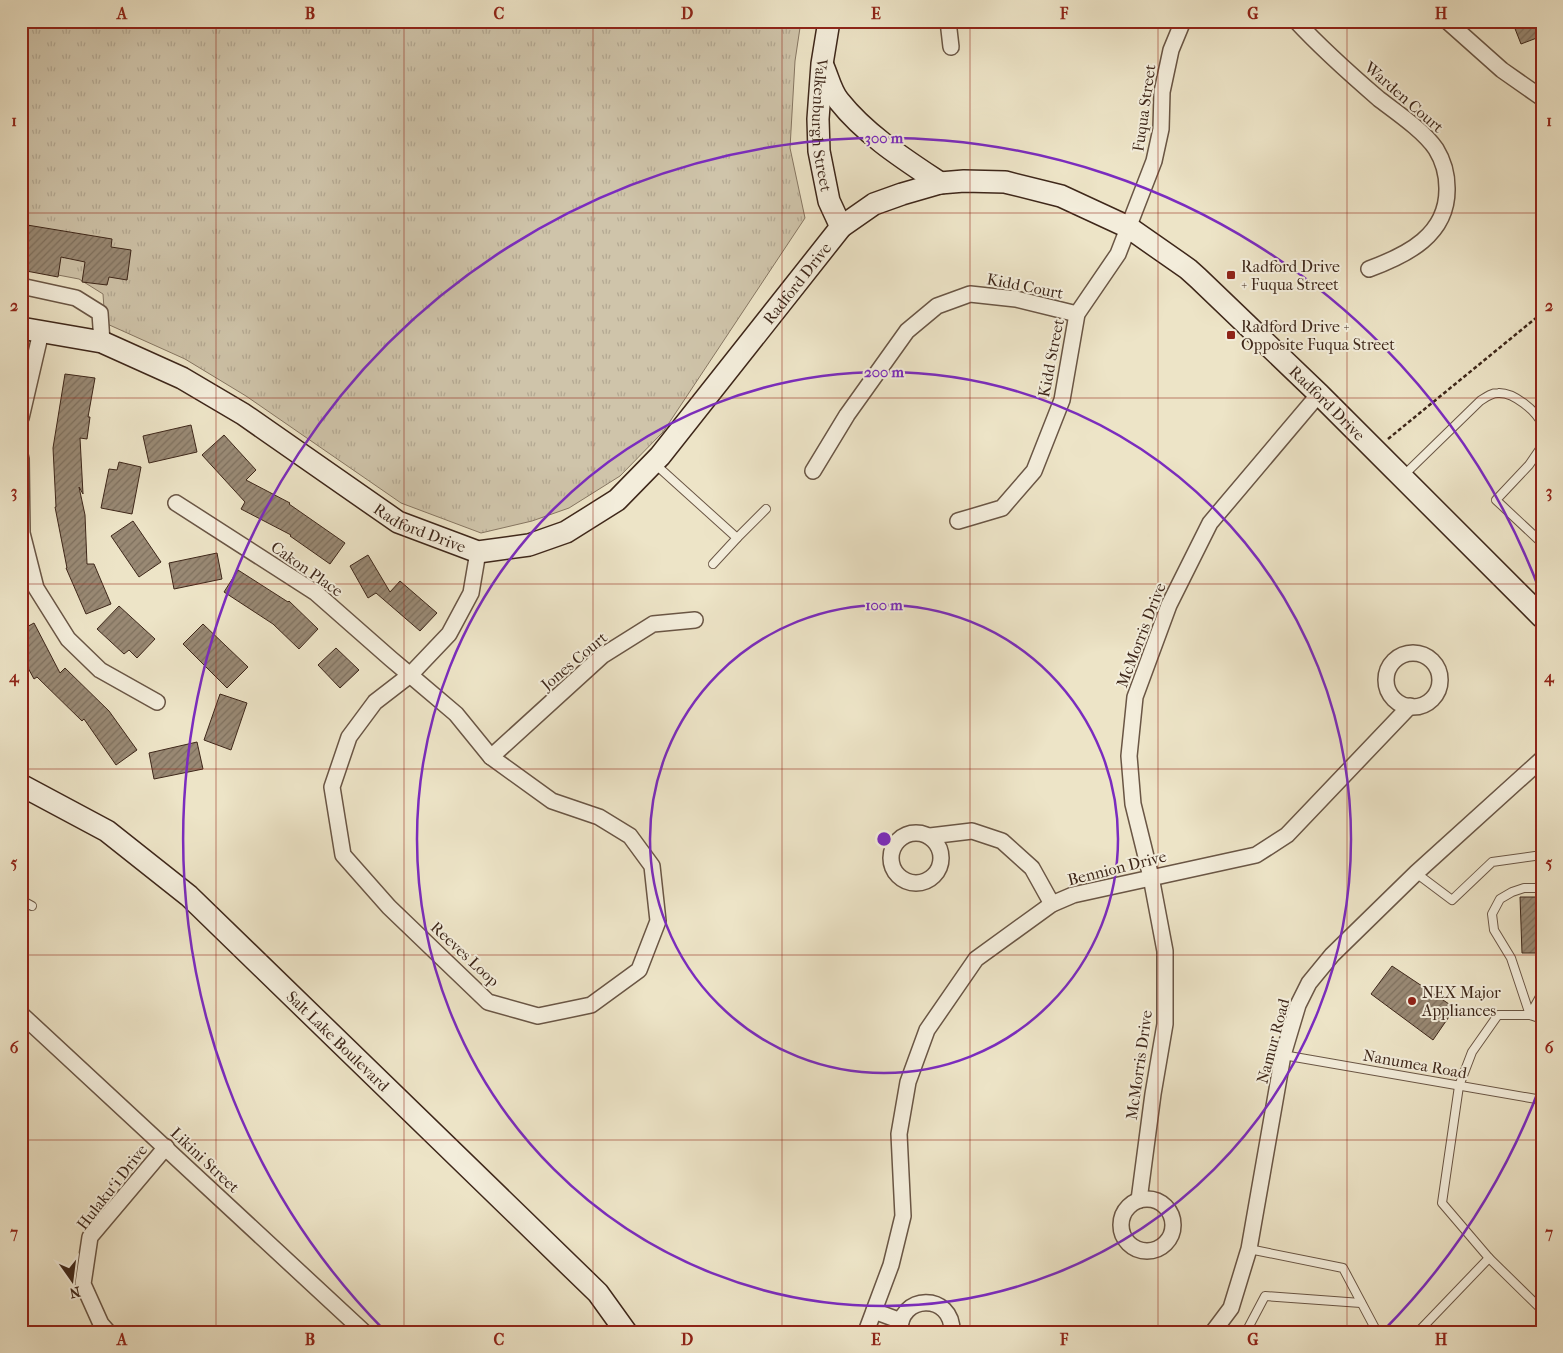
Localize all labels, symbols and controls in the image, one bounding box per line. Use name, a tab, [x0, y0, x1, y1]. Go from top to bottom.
text: A	[116, 4, 128, 23]
text: B	[305, 4, 315, 23]
text: C	[494, 4, 505, 23]
text: D	[681, 4, 693, 23]
text: E	[871, 4, 881, 23]
text: F	[1059, 4, 1069, 23]
text: G	[1247, 4, 1259, 23]
text: H	[1435, 4, 1448, 23]
street label: Valkenburgh Street	[808, 56, 836, 193]
street label: Warden Court	[1360, 57, 1448, 137]
street label: Fuqua Street	[1128, 63, 1160, 153]
text: 1	[11, 111, 17, 130]
text: 1	[1546, 111, 1552, 130]
text: 300 m	[865, 129, 904, 147]
street label: Radford Drive	[759, 238, 835, 328]
place label: Radford Drive + Fuqua Street	[1241, 257, 1340, 294]
street label: Kidd Court	[985, 269, 1065, 303]
marker: Radford Drive + Fuqua Street	[1225, 269, 1237, 281]
text: 2	[10, 296, 18, 315]
text: 2	[1545, 296, 1553, 315]
street label: Kidd Street	[1034, 317, 1068, 399]
place label: Radford Drive + Opposite Fuqua Street	[1241, 317, 1395, 354]
marker: Radford Drive + Opposite Fuqua Street	[1225, 329, 1237, 341]
street label: Radford Drive	[1285, 361, 1369, 444]
text: 200 m	[864, 363, 904, 381]
text: 3	[11, 482, 17, 502]
text: 3	[1546, 482, 1552, 502]
street label: Radford Drive	[370, 499, 469, 556]
street label: Cakon Place	[267, 537, 347, 601]
street label: McMorris Drive	[1112, 580, 1170, 690]
text: 100 m	[865, 596, 903, 614]
street label: Jones Court	[536, 628, 611, 695]
text: 4	[8, 667, 20, 687]
text: 4	[1543, 667, 1555, 687]
centre of rings	[875, 830, 893, 848]
street label: Bennion Drive	[1066, 847, 1169, 889]
text: 5	[11, 853, 18, 872]
text: 5	[1546, 853, 1553, 872]
street label: Reeves Loop	[427, 918, 503, 991]
place label: NEX Major Appliances	[1421, 983, 1501, 1020]
street label: Salt Lake Boulevard	[283, 987, 394, 1095]
marker: NEX Major Appliances	[1406, 995, 1418, 1007]
street label: Namur Road	[1253, 996, 1294, 1086]
street label: McMorris Drive	[1122, 1009, 1156, 1121]
text: 6	[10, 1038, 19, 1057]
text: 6	[1545, 1038, 1554, 1057]
street label: Nanumea Road	[1362, 1046, 1469, 1083]
street label: Likini Street	[167, 1123, 243, 1197]
street label: Hulakuʻi Drive	[73, 1140, 151, 1234]
text: 7	[9, 1223, 18, 1242]
text: 7	[1544, 1223, 1553, 1242]
north arrow	[48, 1256, 98, 1306]
text: N	[67, 1283, 82, 1302]
text: A	[116, 1330, 128, 1349]
text: B	[305, 1330, 315, 1349]
text: C	[494, 1330, 505, 1349]
text: D	[681, 1330, 693, 1349]
text: E	[871, 1330, 881, 1349]
text: F	[1059, 1330, 1069, 1349]
text: G	[1247, 1330, 1259, 1349]
text: H	[1435, 1330, 1448, 1349]

